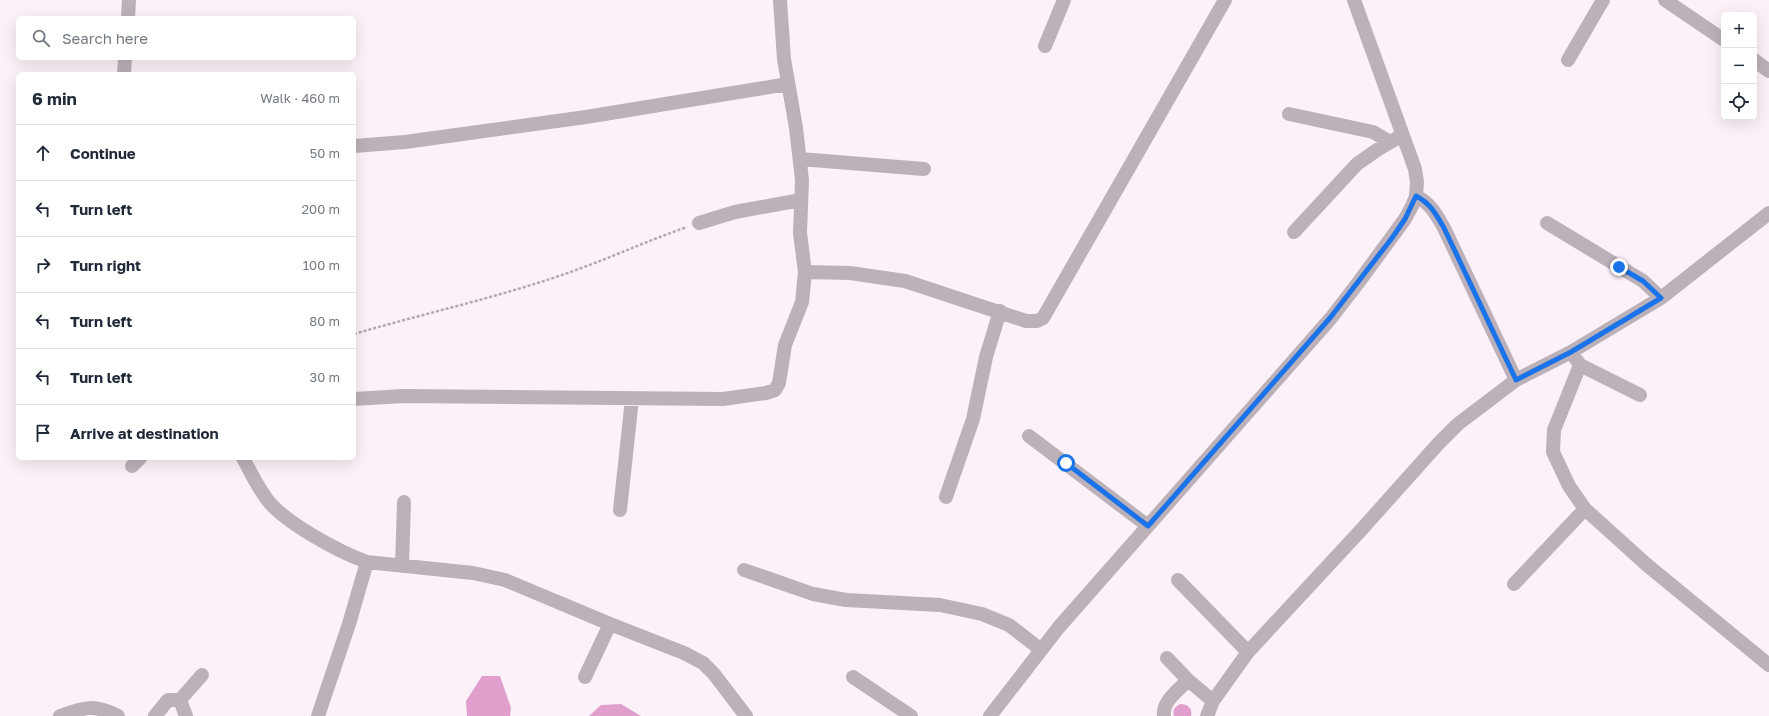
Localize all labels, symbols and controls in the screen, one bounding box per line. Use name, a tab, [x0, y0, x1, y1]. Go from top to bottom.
map controls	[1721, 12, 1757, 120]
button: +	[1721, 12, 1757, 48]
search box	[16, 16, 356, 60]
icon: search	[30, 27, 52, 49]
text: Search here	[62, 29, 148, 47]
button: −	[1721, 48, 1757, 84]
button: locate	[1721, 84, 1757, 120]
text: 6 min	[32, 88, 77, 109]
text: Walk · 460 m	[260, 90, 340, 106]
icon: ahead	[32, 142, 54, 164]
text: Continue	[70, 144, 136, 162]
text: 50 m	[310, 145, 340, 161]
icon: left	[32, 198, 54, 220]
text: Turn left	[70, 200, 132, 218]
text: 200 m	[302, 201, 340, 217]
icon: right	[32, 254, 54, 276]
text: Turn right	[70, 256, 141, 274]
text: 100 m	[303, 257, 340, 273]
route end	[1610, 258, 1628, 276]
icon: left	[32, 310, 54, 332]
text: Turn left	[70, 312, 132, 330]
text: 80 m	[309, 313, 340, 329]
icon: left	[32, 366, 54, 388]
text: Turn left	[70, 368, 132, 386]
text: 30 m	[310, 369, 340, 385]
icon: arrive	[32, 422, 54, 444]
text: Arrive at destination	[70, 424, 219, 442]
route start	[1057, 454, 1075, 472]

